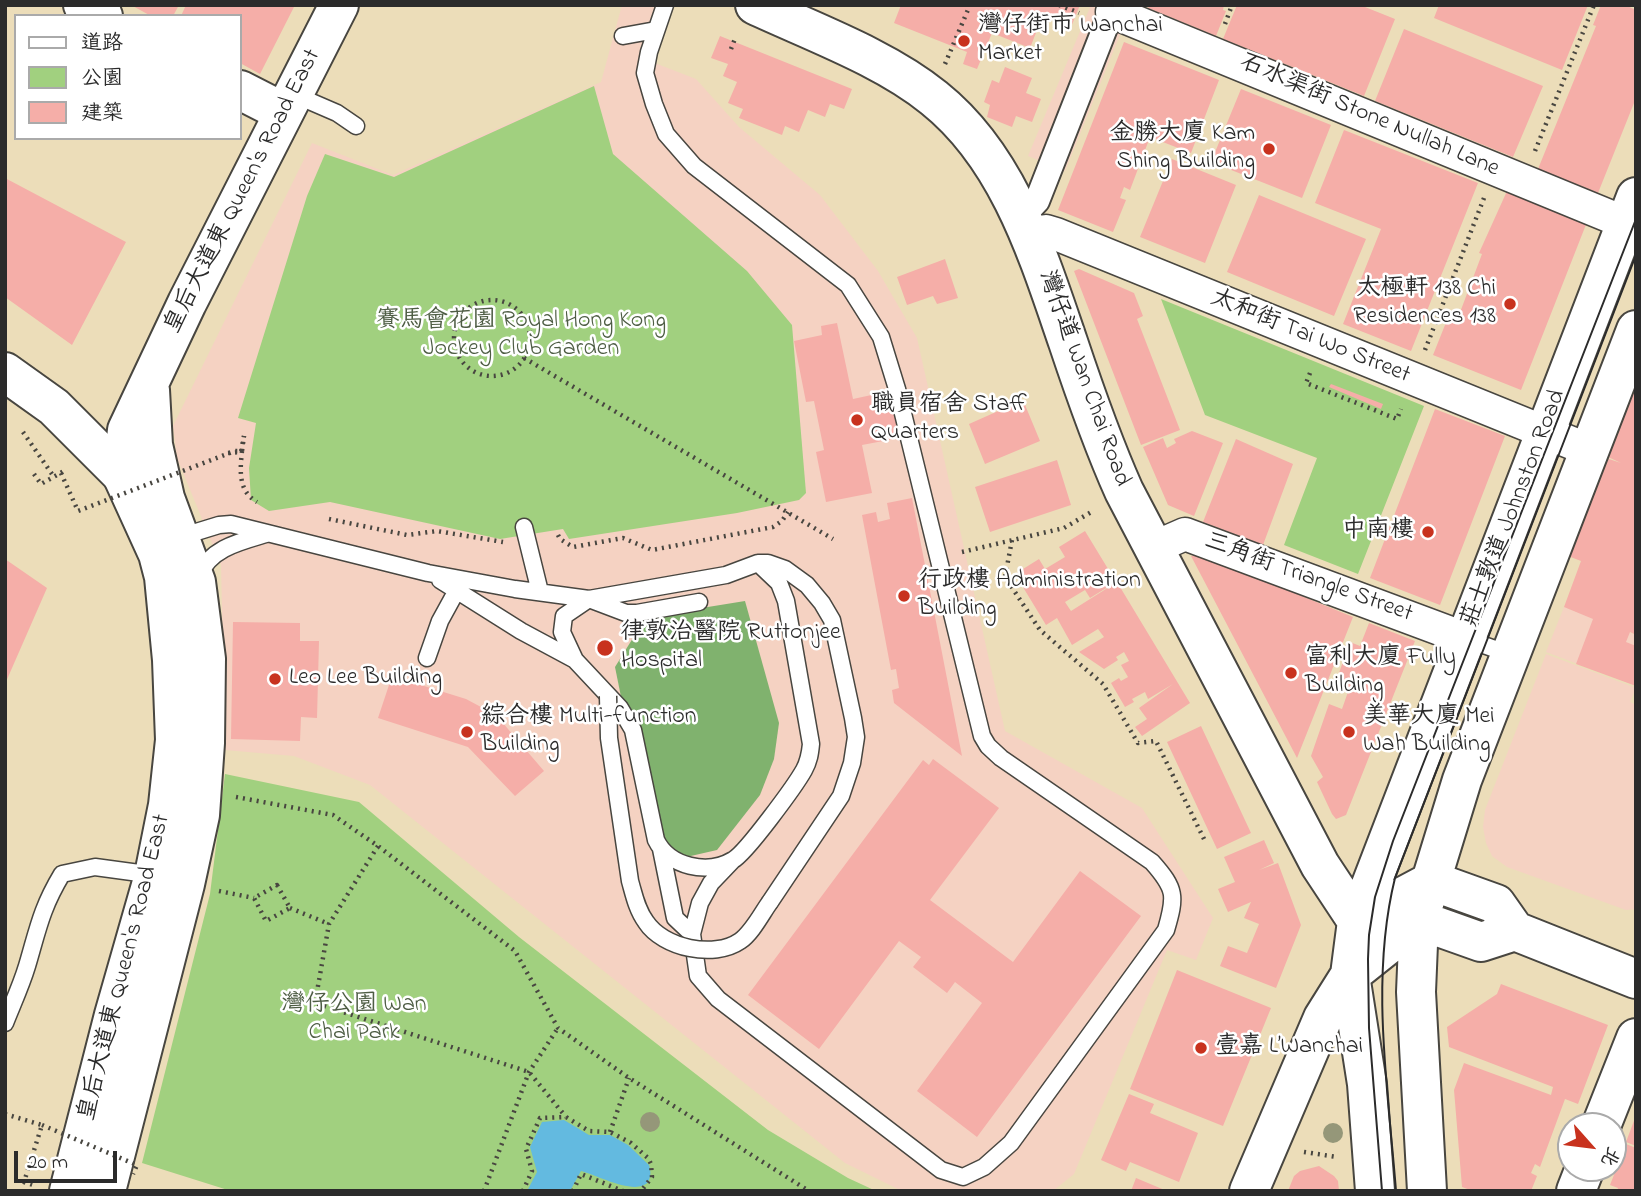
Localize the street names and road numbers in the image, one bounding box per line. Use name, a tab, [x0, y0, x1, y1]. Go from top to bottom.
street label: 皇后大道東 Queen's Road East	[160, 45, 328, 339]
street label: 石水渠街 Stone Nullah Lane	[1235, 49, 1503, 185]
street label: 灣仔道 Wan Chai Road	[1031, 267, 1135, 491]
street label: 太和街 Tai Wo Street	[1206, 285, 1414, 391]
street label: 莊士敦道 Johnston Road	[1456, 386, 1574, 632]
street label: 三角街 Triangle Street	[1200, 528, 1416, 630]
street label: 皇后大道東 Queen's Road East	[74, 812, 178, 1124]

